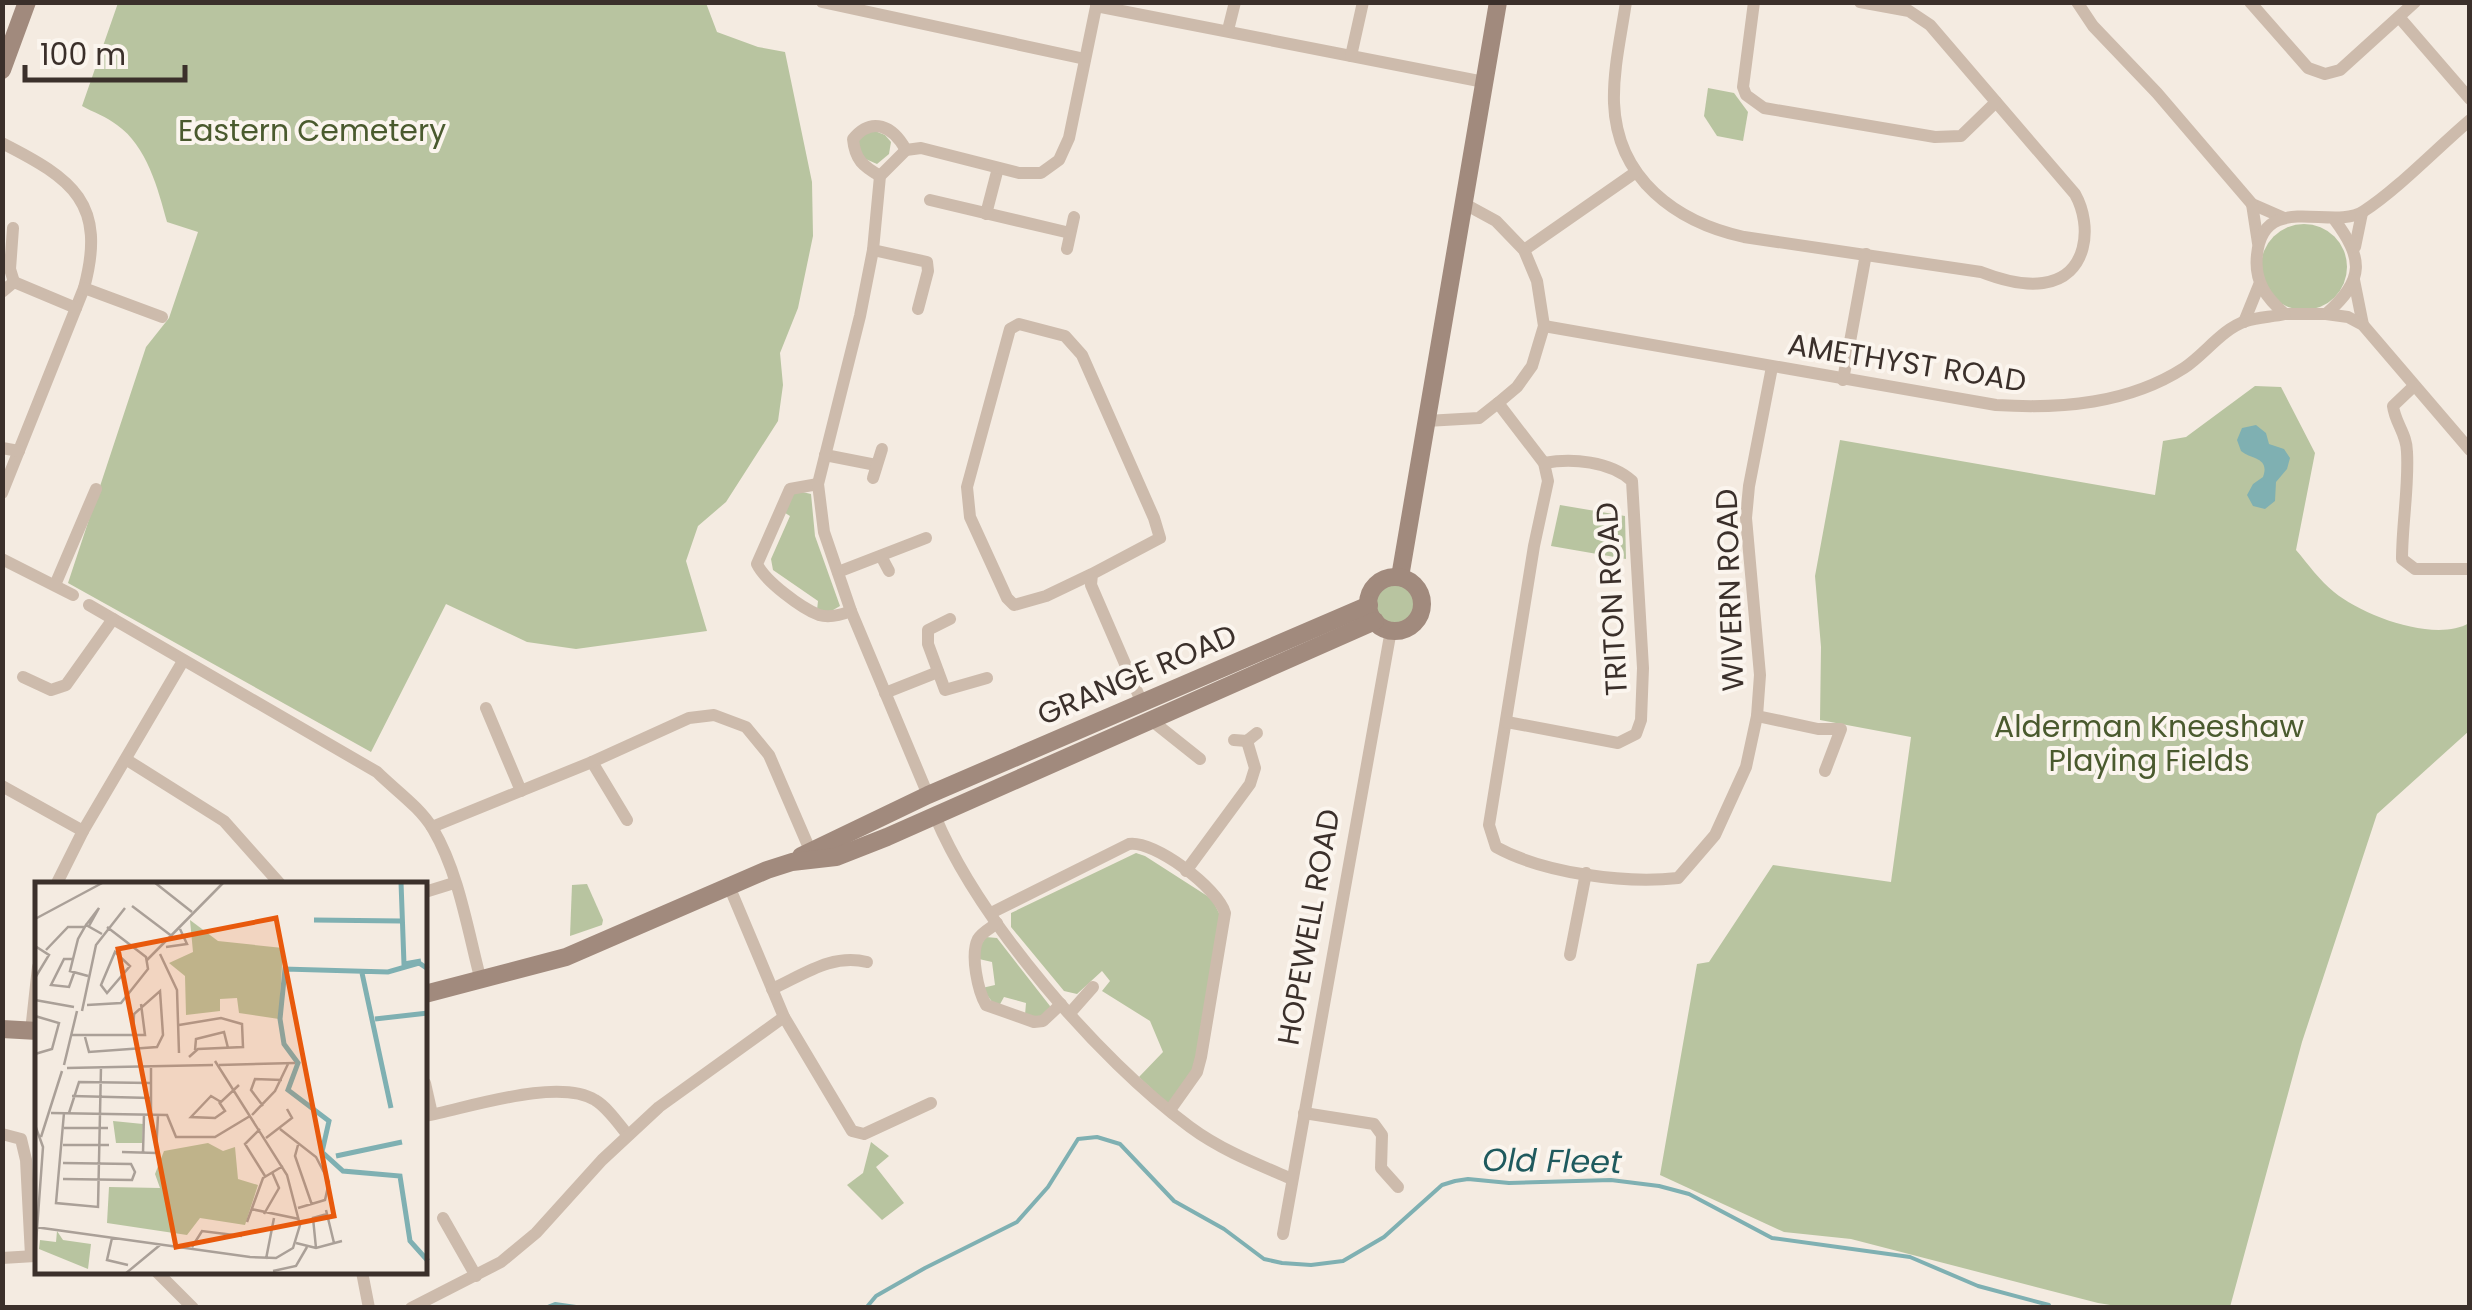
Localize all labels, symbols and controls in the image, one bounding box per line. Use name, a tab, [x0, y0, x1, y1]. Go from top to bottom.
scale bar	[25, 20, 185, 82]
text: 100 m	[40, 33, 126, 76]
park label: Eastern Cemetery	[178, 109, 446, 152]
street label: AMETHYST ROAD	[1785, 322, 2029, 403]
street label: WIVERN ROAD	[1704, 488, 1755, 692]
street label: TRITON ROAD	[1585, 501, 1638, 697]
street label: GRANGE ROAD	[1030, 613, 1243, 736]
park label: Alderman Kneeshaw Playing Fields	[1994, 705, 2304, 782]
street label: HOPEWELL ROAD	[1267, 806, 1350, 1048]
inset map	[35, 882, 428, 1275]
water label: Old Fleet	[1482, 1137, 1623, 1184]

